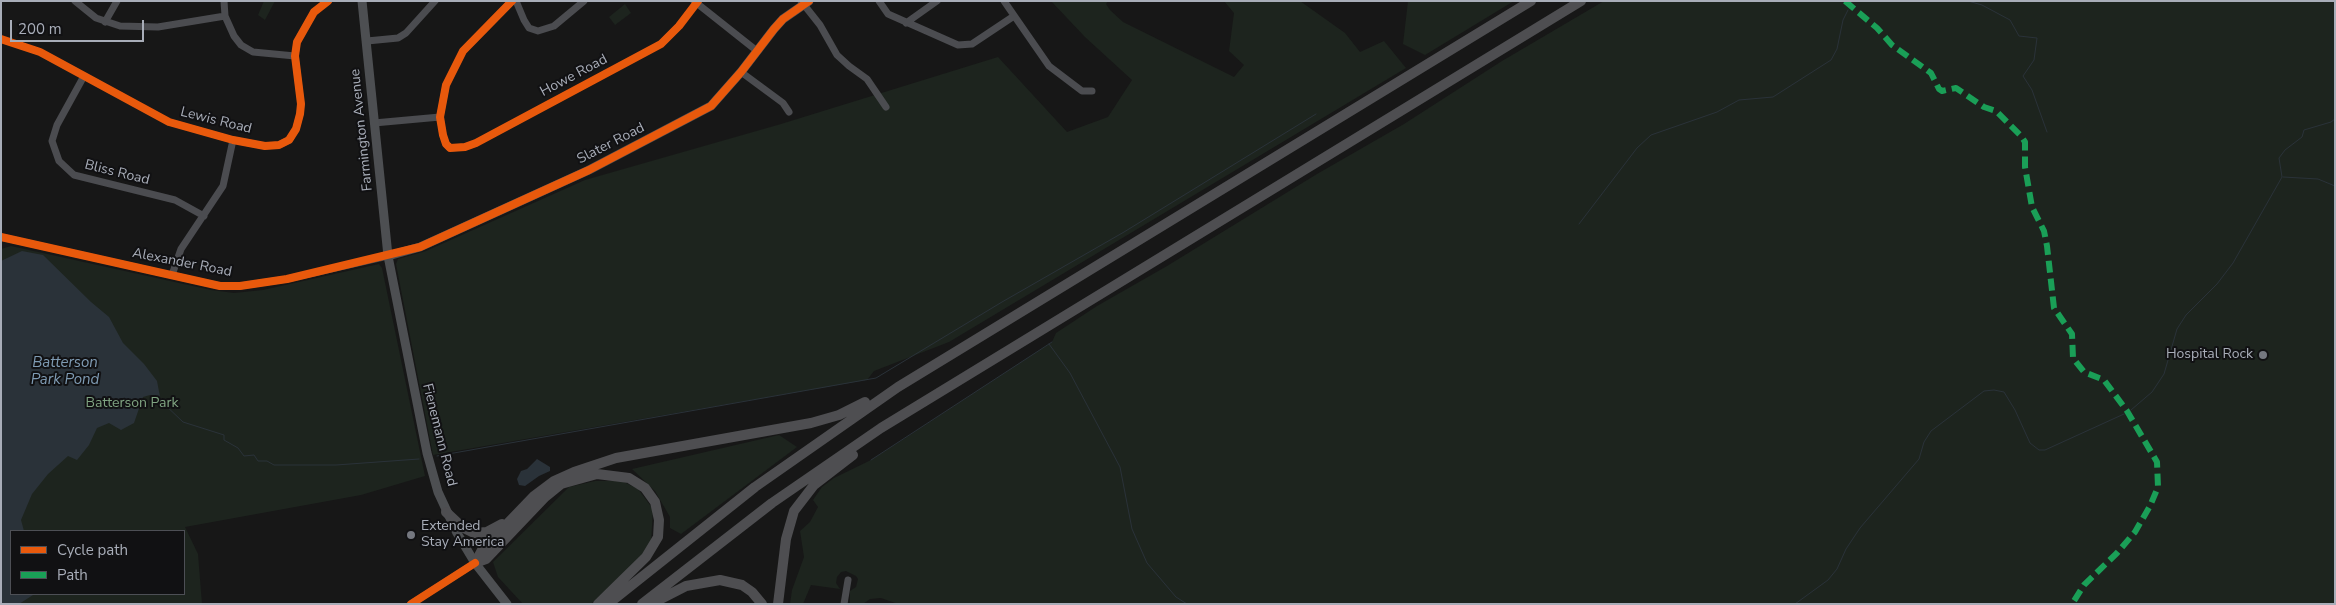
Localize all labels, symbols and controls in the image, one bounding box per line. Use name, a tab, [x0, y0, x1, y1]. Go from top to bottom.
scale bar	[12, 10, 146, 42]
text: 200 m	[18, 19, 62, 39]
street label: Howe Road	[538, 51, 610, 101]
street label: Farmington Avenue	[347, 68, 377, 192]
street label: Lewis Road	[179, 104, 253, 138]
street label: Slater Road	[574, 120, 648, 168]
street label: Bliss Road	[83, 157, 151, 189]
street label: Alexander Road	[131, 245, 233, 281]
place label: Hospital Rock	[2166, 347, 2253, 363]
marker: Hospital Rock	[2257, 349, 2269, 361]
water label: Batterson Park Pond	[31, 354, 99, 389]
street label: Fienemann Road	[418, 382, 460, 488]
park label: Batterson Park	[86, 396, 178, 412]
place label: Extended Stay America	[421, 519, 504, 552]
marker: Extended Stay America	[405, 529, 417, 541]
legend	[10, 530, 185, 595]
text: Cycle path	[57, 540, 128, 560]
text: Path	[57, 565, 88, 585]

